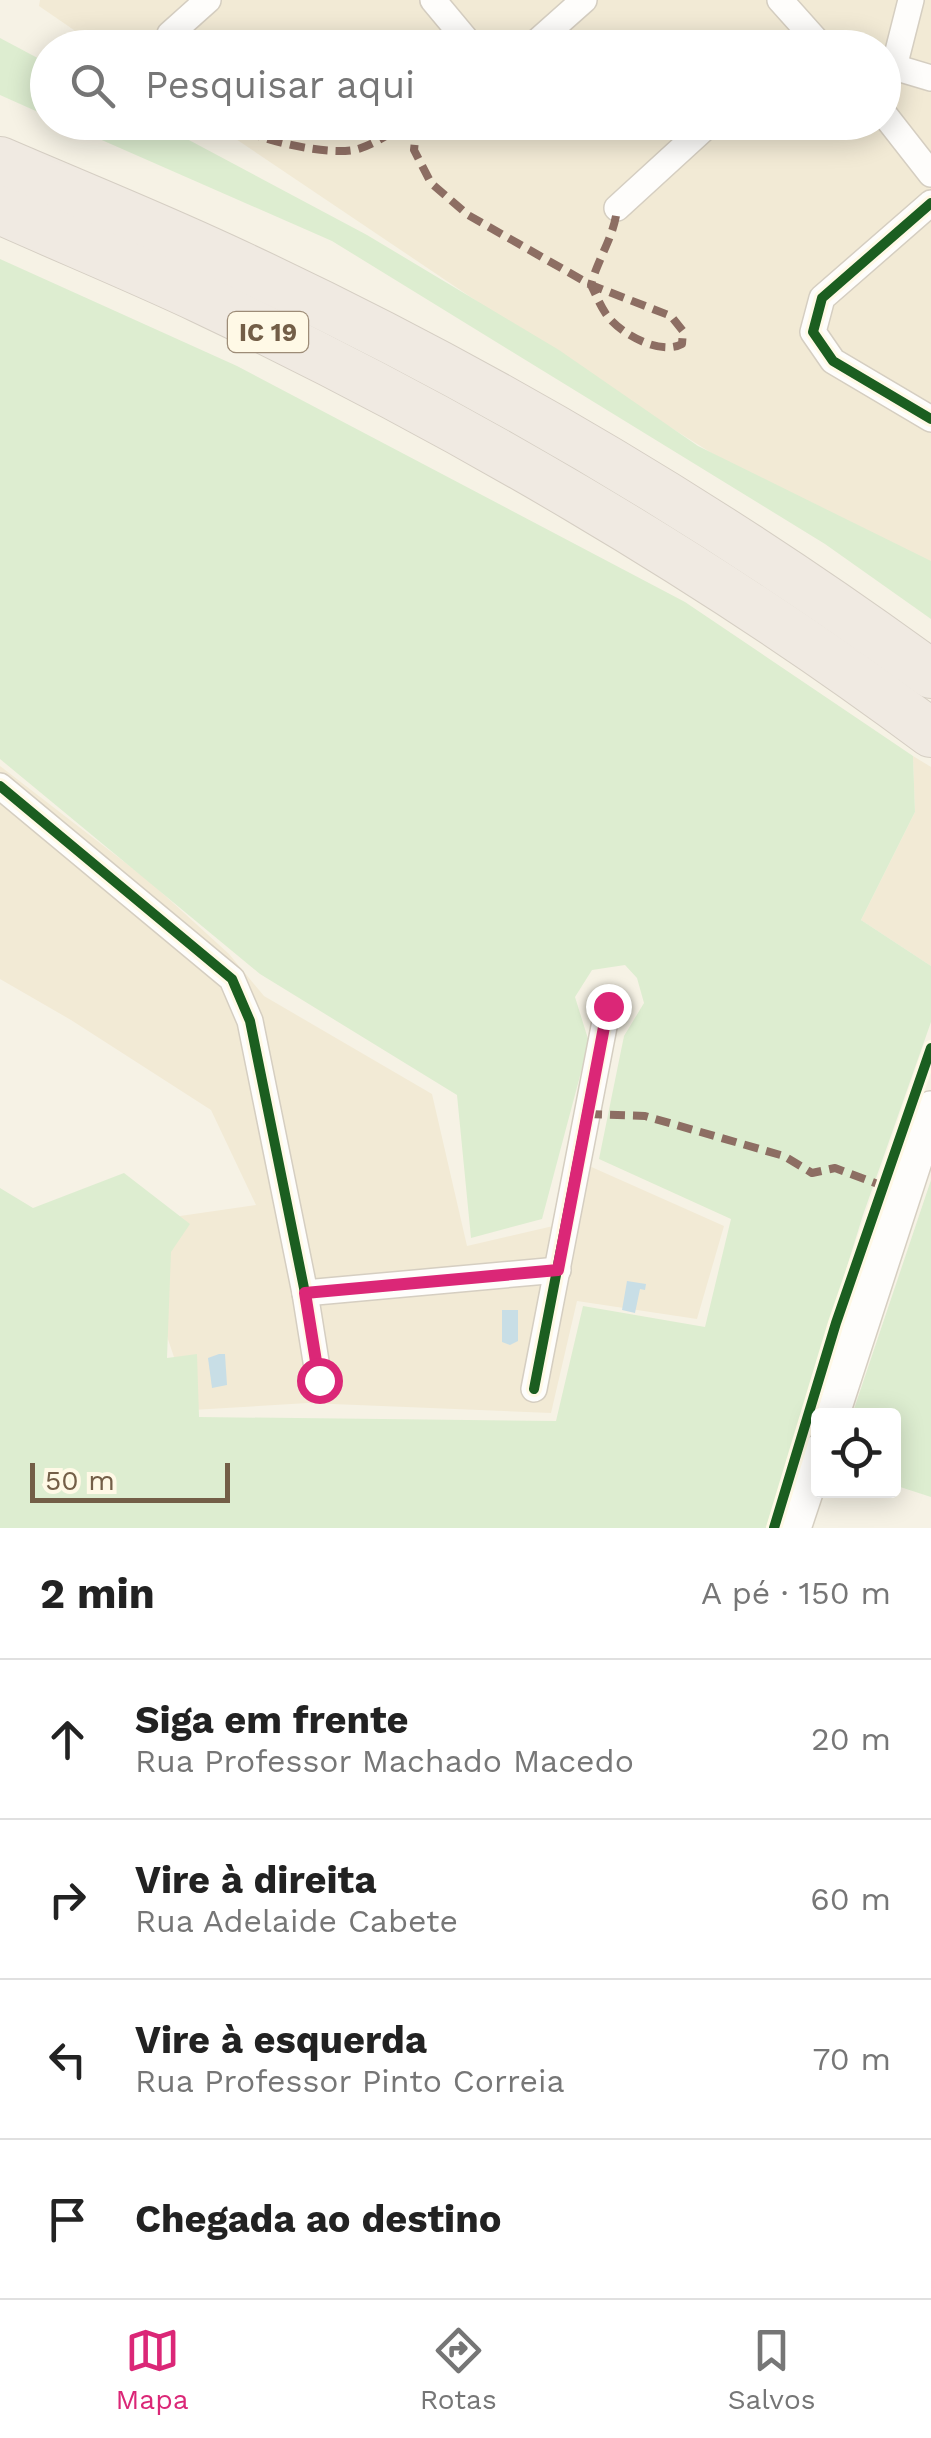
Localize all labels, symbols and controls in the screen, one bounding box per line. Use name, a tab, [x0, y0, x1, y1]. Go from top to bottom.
search box	[30, 30, 901, 140]
icon: search	[65, 58, 120, 113]
text: Pesquisar aqui	[145, 63, 415, 107]
road number: IC 19	[228, 312, 308, 352]
route end	[586, 984, 632, 1030]
route start	[297, 1358, 343, 1404]
map controls	[811, 1408, 901, 1498]
button: locate	[811, 1408, 901, 1498]
scale bar	[30, 1458, 230, 1502]
text: 50 m	[45, 1464, 115, 1497]
text: 2 min	[40, 1569, 155, 1618]
text: A pé · 150 m	[701, 1574, 891, 1612]
text: Siga em frente	[135, 1698, 409, 1742]
icon: ahead	[40, 1712, 95, 1767]
text: 20 m	[811, 1720, 891, 1758]
text: Rua Professor Machado Macedo	[135, 1742, 634, 1780]
text: Vire à direita	[135, 1858, 376, 1902]
icon: right	[40, 1872, 95, 1927]
text: 60 m	[810, 1880, 891, 1918]
text: Rua Adelaide Cabete	[135, 1902, 458, 1940]
text: Vire à esquerda	[135, 2018, 427, 2062]
icon: left	[40, 2032, 95, 2087]
text: 70 m	[812, 2040, 891, 2078]
text: Rua Professor Pinto Correia	[135, 2062, 565, 2100]
icon: arrive	[40, 2192, 95, 2247]
text: Chegada ao destino	[135, 2197, 502, 2241]
tab: Mapa	[116, 2323, 189, 2416]
tab: Rotas	[420, 2323, 497, 2416]
tab: Salvos	[728, 2323, 815, 2416]

